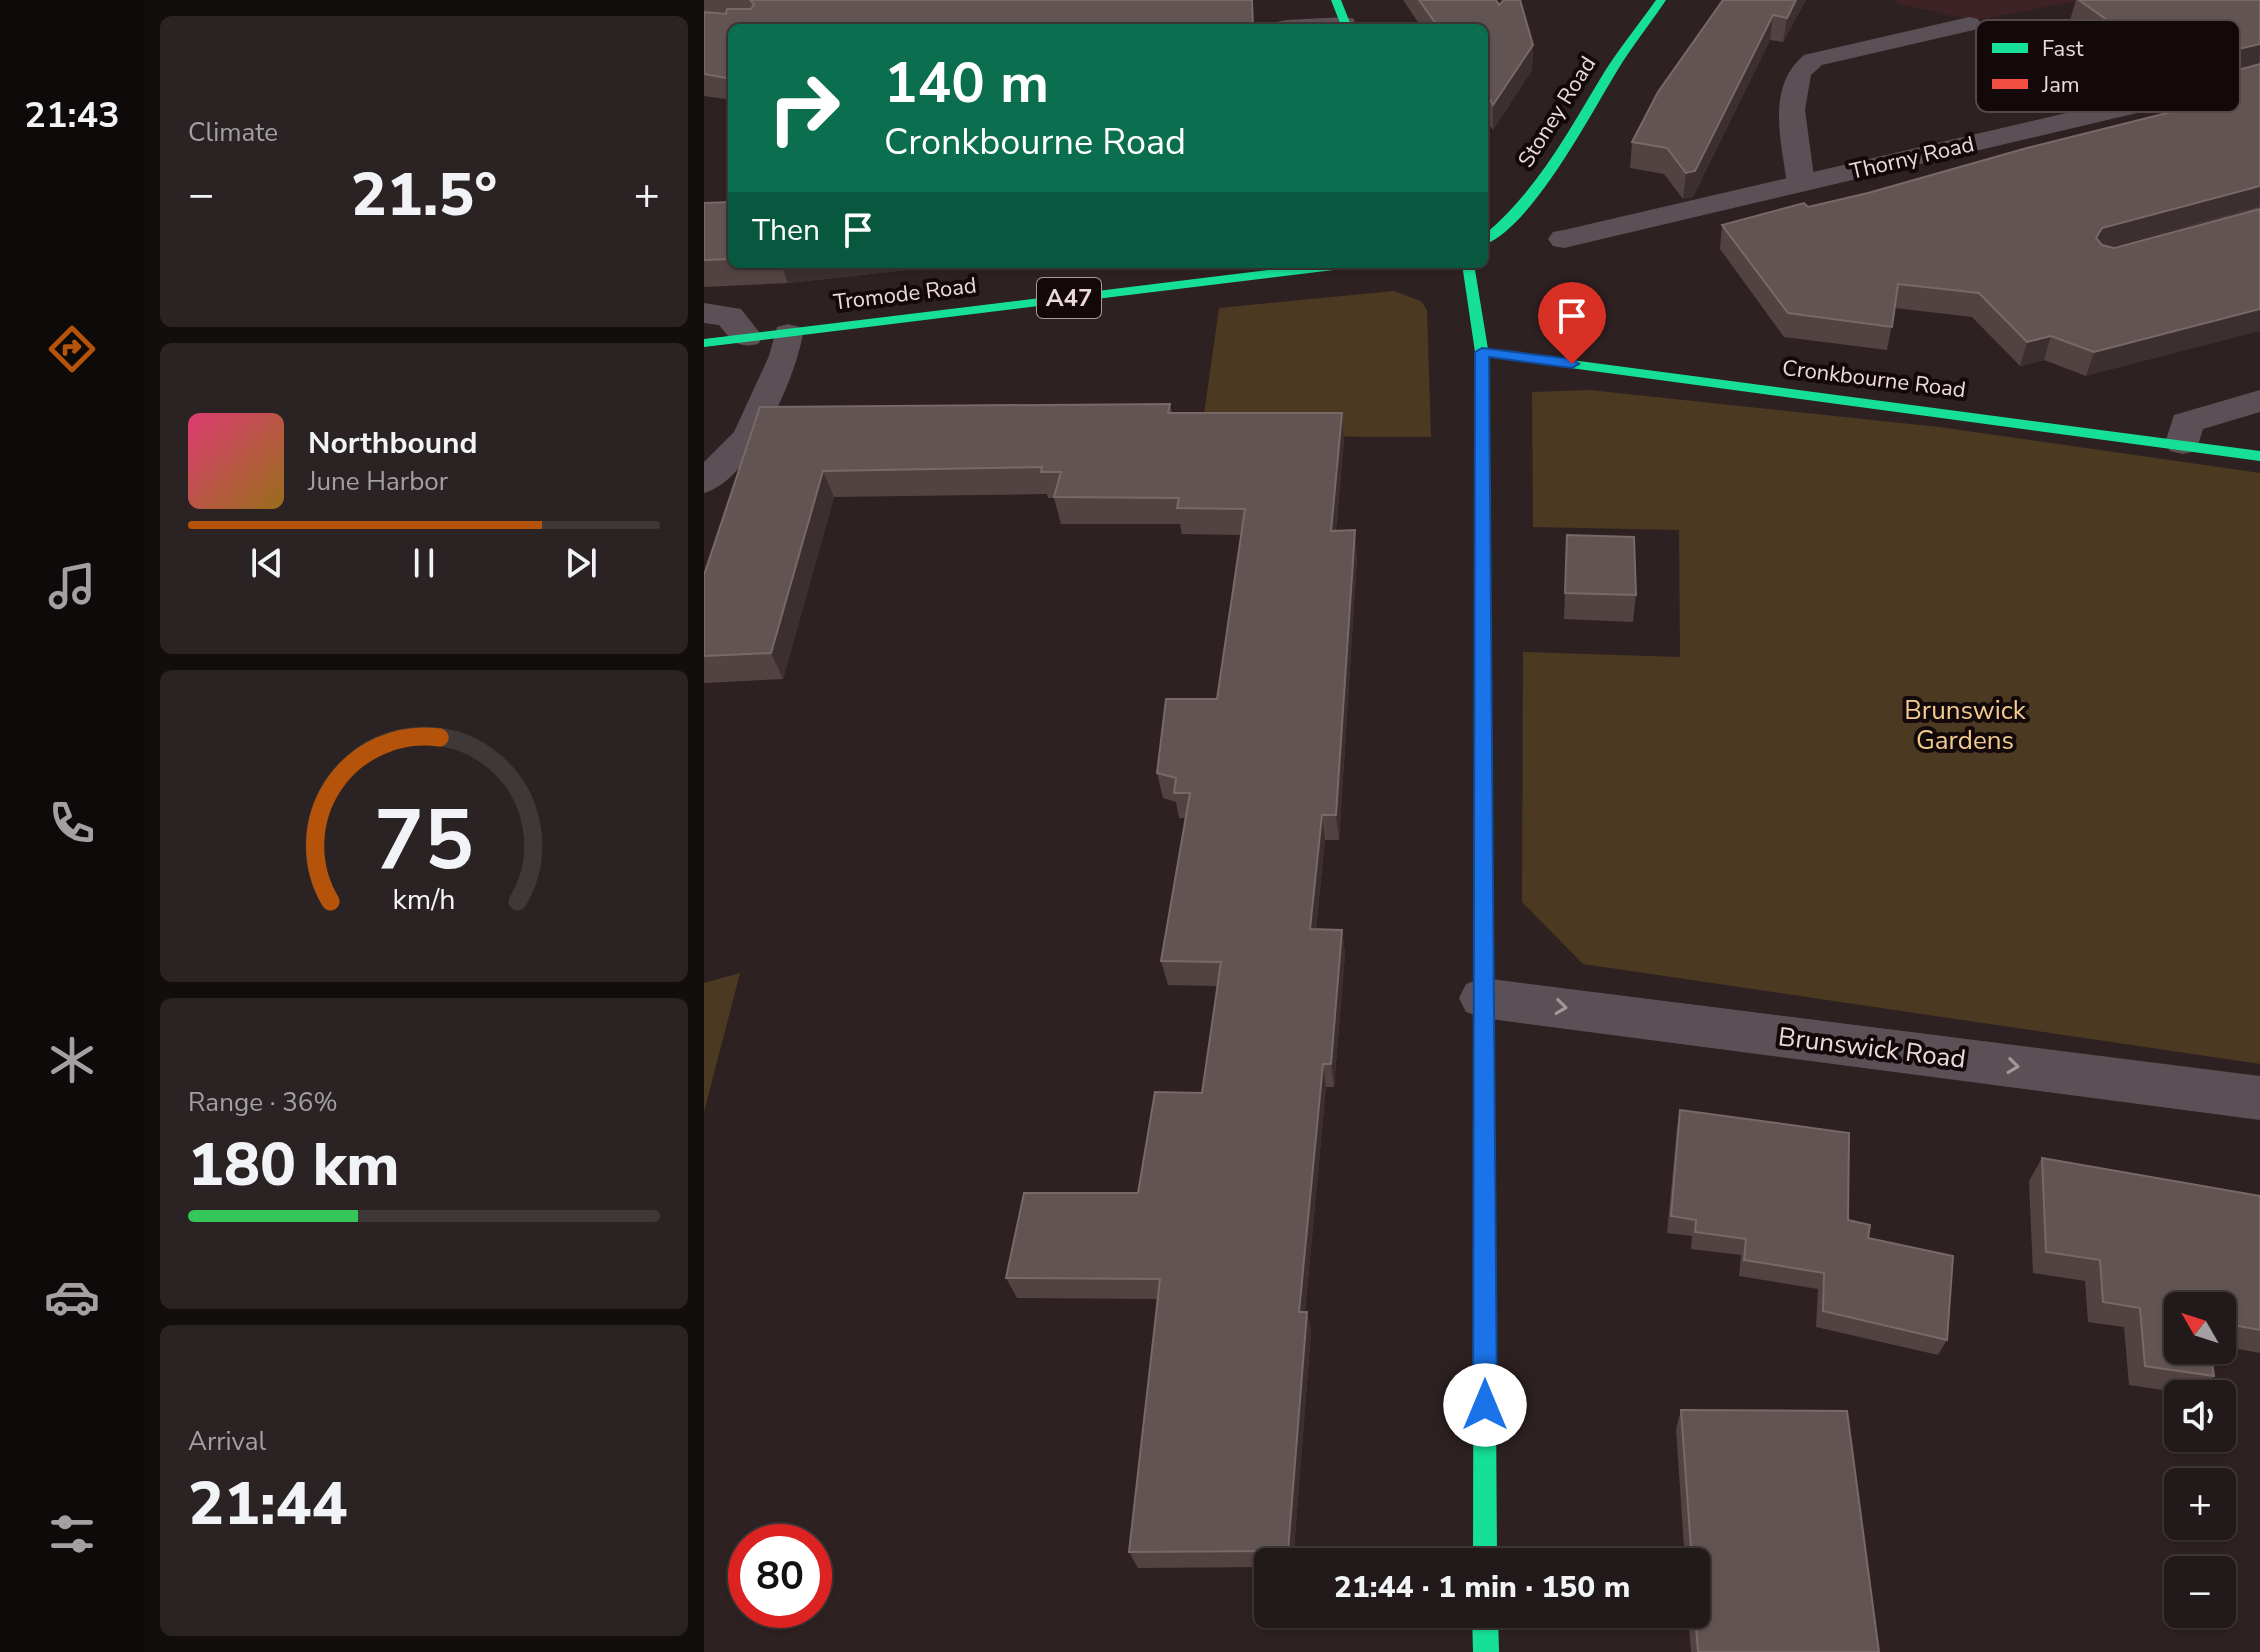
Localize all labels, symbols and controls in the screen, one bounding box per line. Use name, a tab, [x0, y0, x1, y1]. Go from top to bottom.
legend	[1976, 20, 2240, 112]
text: Fast	[2042, 34, 2084, 64]
text: 140 m	[884, 45, 1049, 122]
street label: Stoney Road	[1511, 51, 1603, 173]
icon: right	[752, 56, 856, 160]
text: Jam	[2041, 70, 2080, 100]
text: 21:43	[24, 91, 120, 140]
text: Climate	[188, 115, 278, 150]
text: Cronkbourne Road	[884, 118, 1186, 167]
street label: Thorny Road	[1847, 129, 1977, 187]
text: 21.5°	[351, 154, 497, 236]
text: −	[188, 165, 214, 225]
text: +	[634, 165, 660, 225]
icon: arrive	[836, 208, 880, 252]
text: Then	[752, 210, 820, 251]
street label: Tromode Road	[832, 270, 978, 318]
road number: A47	[1037, 278, 1101, 318]
pin	[1538, 282, 1606, 364]
icon: arrive	[1550, 294, 1594, 338]
icon: directions	[44, 321, 100, 377]
street label: Cronkbourne Road	[1781, 353, 1967, 405]
text: Northbound	[308, 423, 478, 464]
text: June Harbor	[308, 464, 448, 499]
icon: previous	[245, 541, 289, 585]
icon: pause	[402, 541, 446, 585]
icon: next	[559, 541, 603, 585]
icon: music	[44, 558, 100, 614]
park label: Brunswick Gardens	[1904, 693, 2027, 758]
text: 75	[374, 784, 474, 897]
icon: phone	[44, 795, 100, 851]
text: km/h	[393, 880, 455, 919]
one-way arrow	[1555, 999, 1568, 1016]
street label: Brunswick Road	[1776, 1019, 1968, 1077]
icon: climate	[44, 1032, 100, 1088]
one-way arrow	[2006, 1057, 2020, 1074]
text: Range · 36%	[188, 1085, 338, 1120]
text: 180 km	[188, 1124, 400, 1206]
icon: car	[44, 1269, 100, 1325]
north arrow	[2164, 1292, 2236, 1364]
map controls	[2164, 1292, 2236, 1628]
position arrow	[1443, 1363, 1527, 1447]
button: sound	[2164, 1380, 2236, 1452]
text: Arrival	[188, 1424, 266, 1459]
text: 21:44	[188, 1463, 348, 1545]
button: +	[2164, 1468, 2236, 1540]
icon: filters	[44, 1506, 100, 1562]
speed limit sign: 80	[728, 1524, 832, 1628]
button: −	[2164, 1556, 2236, 1628]
text: 21:44 · 1 min · 150 m	[1334, 1567, 1630, 1608]

